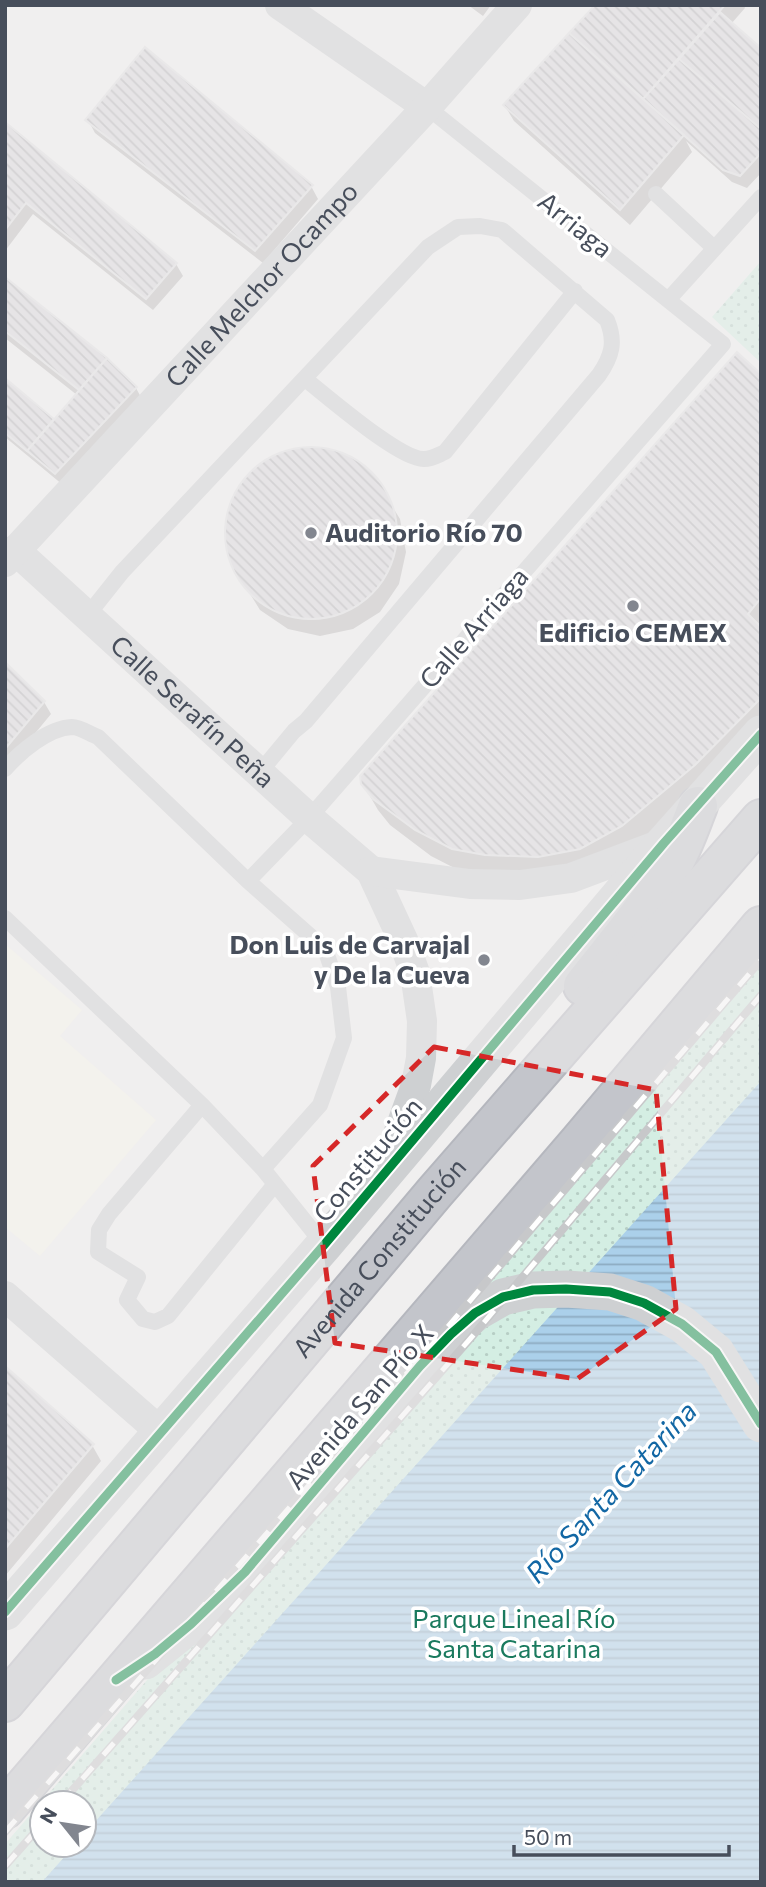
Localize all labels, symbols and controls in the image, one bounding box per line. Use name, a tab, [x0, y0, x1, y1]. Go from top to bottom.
street label: Calle Melchor Ocampo	[158, 175, 364, 393]
street label: Arriaga	[533, 185, 619, 263]
place label: Auditorio Río 70	[325, 516, 523, 547]
marker: Auditorio Río 70	[303, 525, 319, 541]
street label: Calle Arriaga	[412, 560, 534, 694]
marker: Edificio CEMEX	[625, 598, 641, 614]
place label: Edificio CEMEX	[539, 616, 727, 647]
street label: Calle Serafín Peña	[105, 628, 282, 793]
place label: Don Luis de Carvajal y De la Cueva	[230, 928, 470, 989]
marker: Don Luis de Carvajal y De la Cueva	[476, 952, 492, 968]
street label: Constitución	[306, 1091, 428, 1227]
street label: Avenida Constitución	[286, 1151, 472, 1363]
street label: Avenida San Pío X	[279, 1317, 439, 1495]
water label: Río Santa Catarina	[517, 1394, 703, 1589]
park label: Parque Lineal Río Santa Catarina	[412, 1602, 616, 1663]
north arrow	[28, 1789, 98, 1859]
text: N	[34, 1803, 61, 1827]
scale bar	[514, 1814, 729, 1858]
text: 50 m	[524, 1824, 572, 1849]

